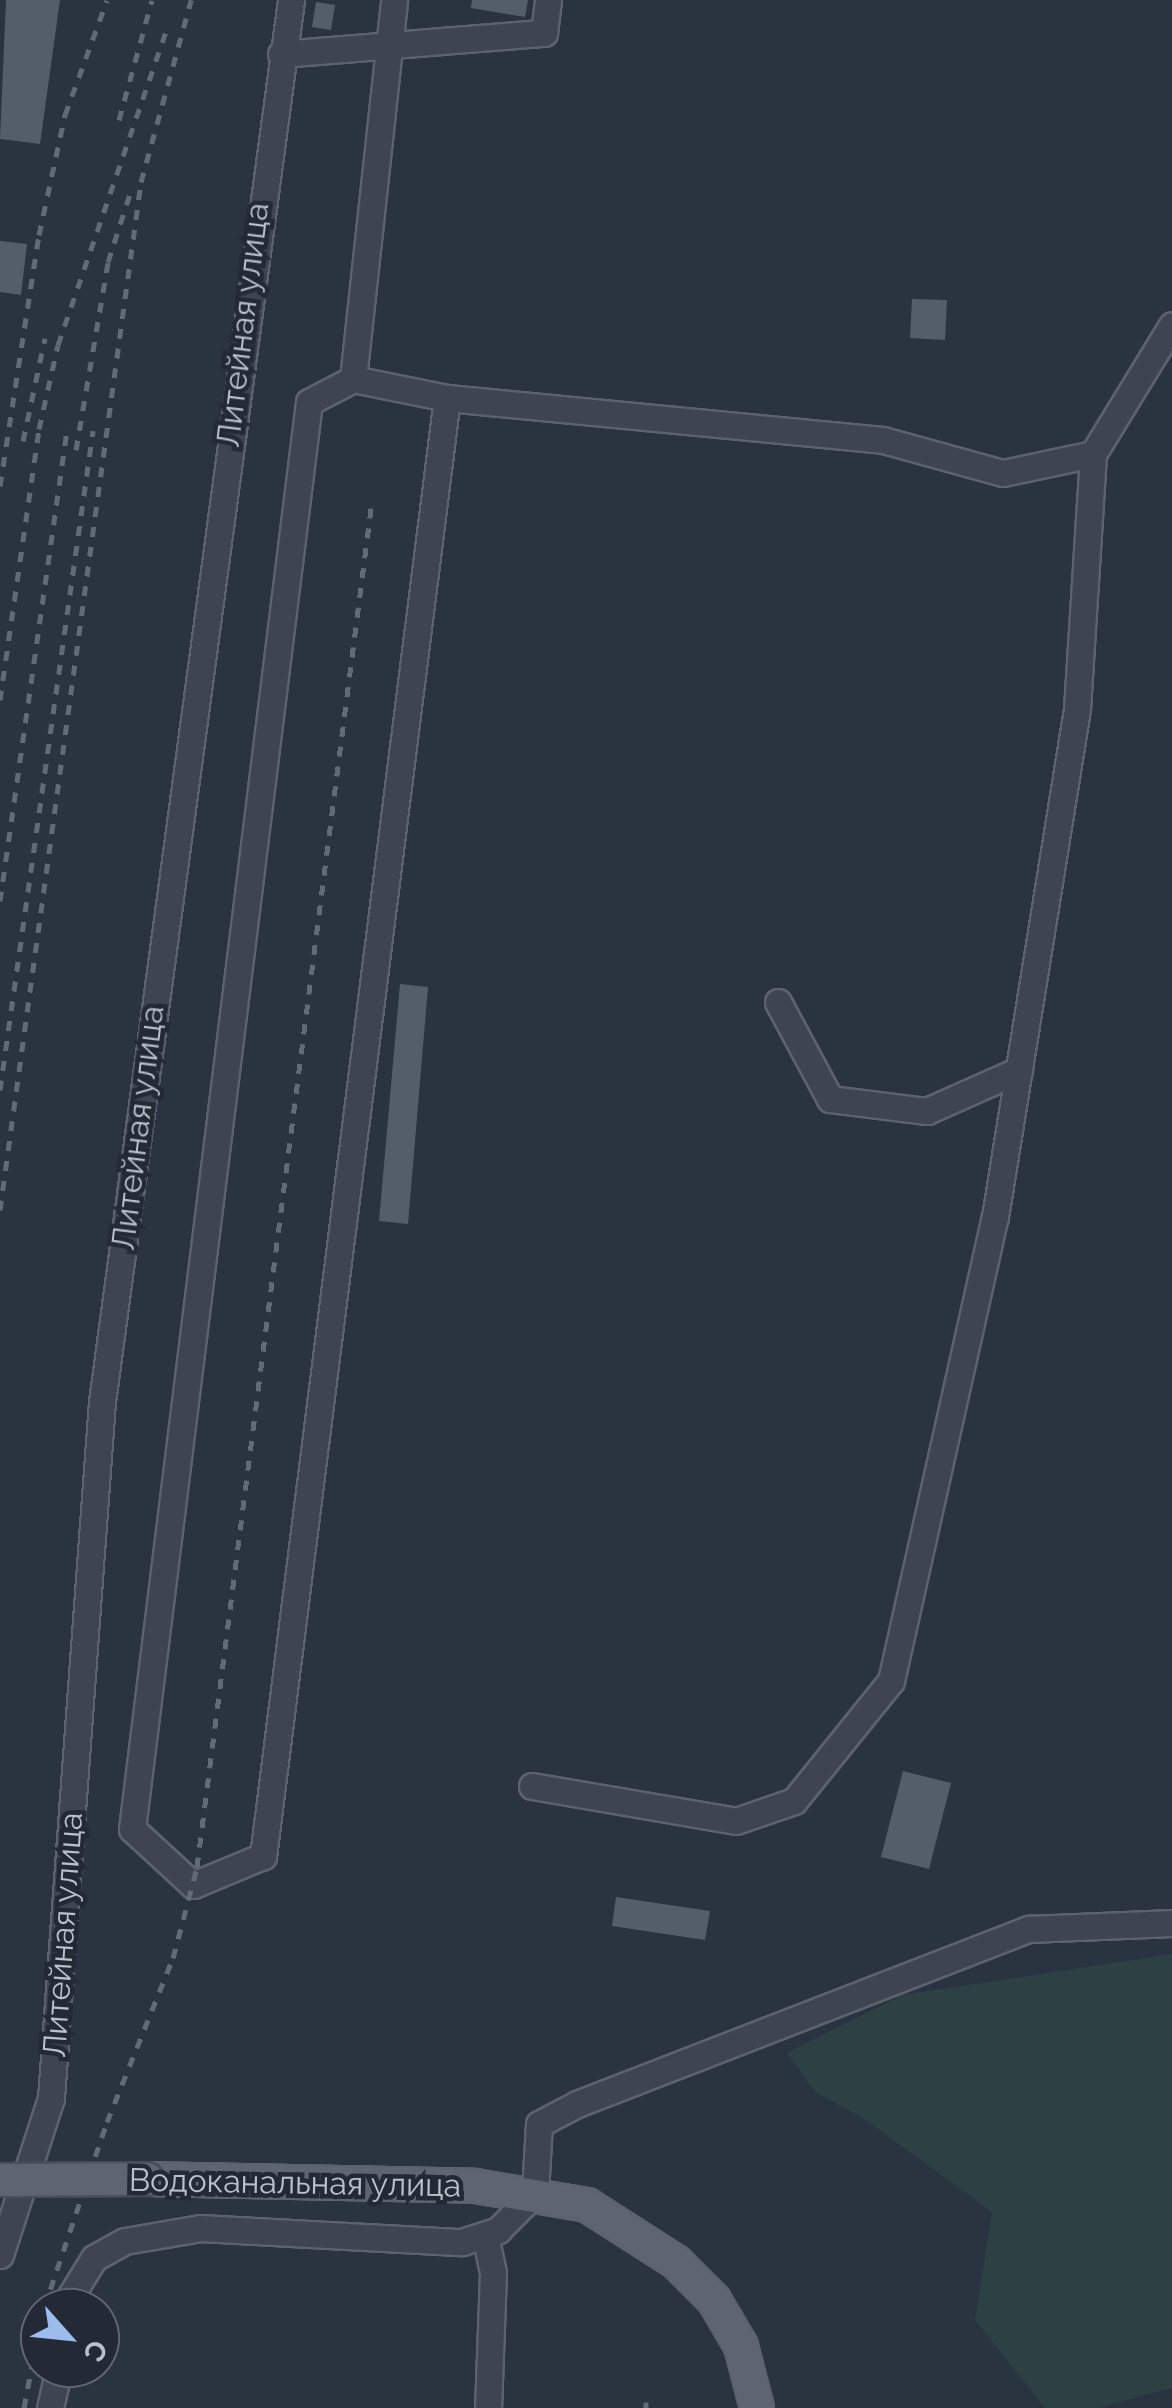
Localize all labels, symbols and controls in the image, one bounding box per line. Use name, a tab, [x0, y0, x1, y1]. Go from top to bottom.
street label: Литейная улица	[209, 200, 277, 450]
street label: Литейная улица	[104, 1003, 172, 1253]
street label: Литейная улица	[35, 1811, 91, 2059]
street label: Водоканальная улица	[128, 2161, 462, 2205]
north arrow	[20, 2288, 120, 2388]
text: С	[76, 2335, 114, 2367]

